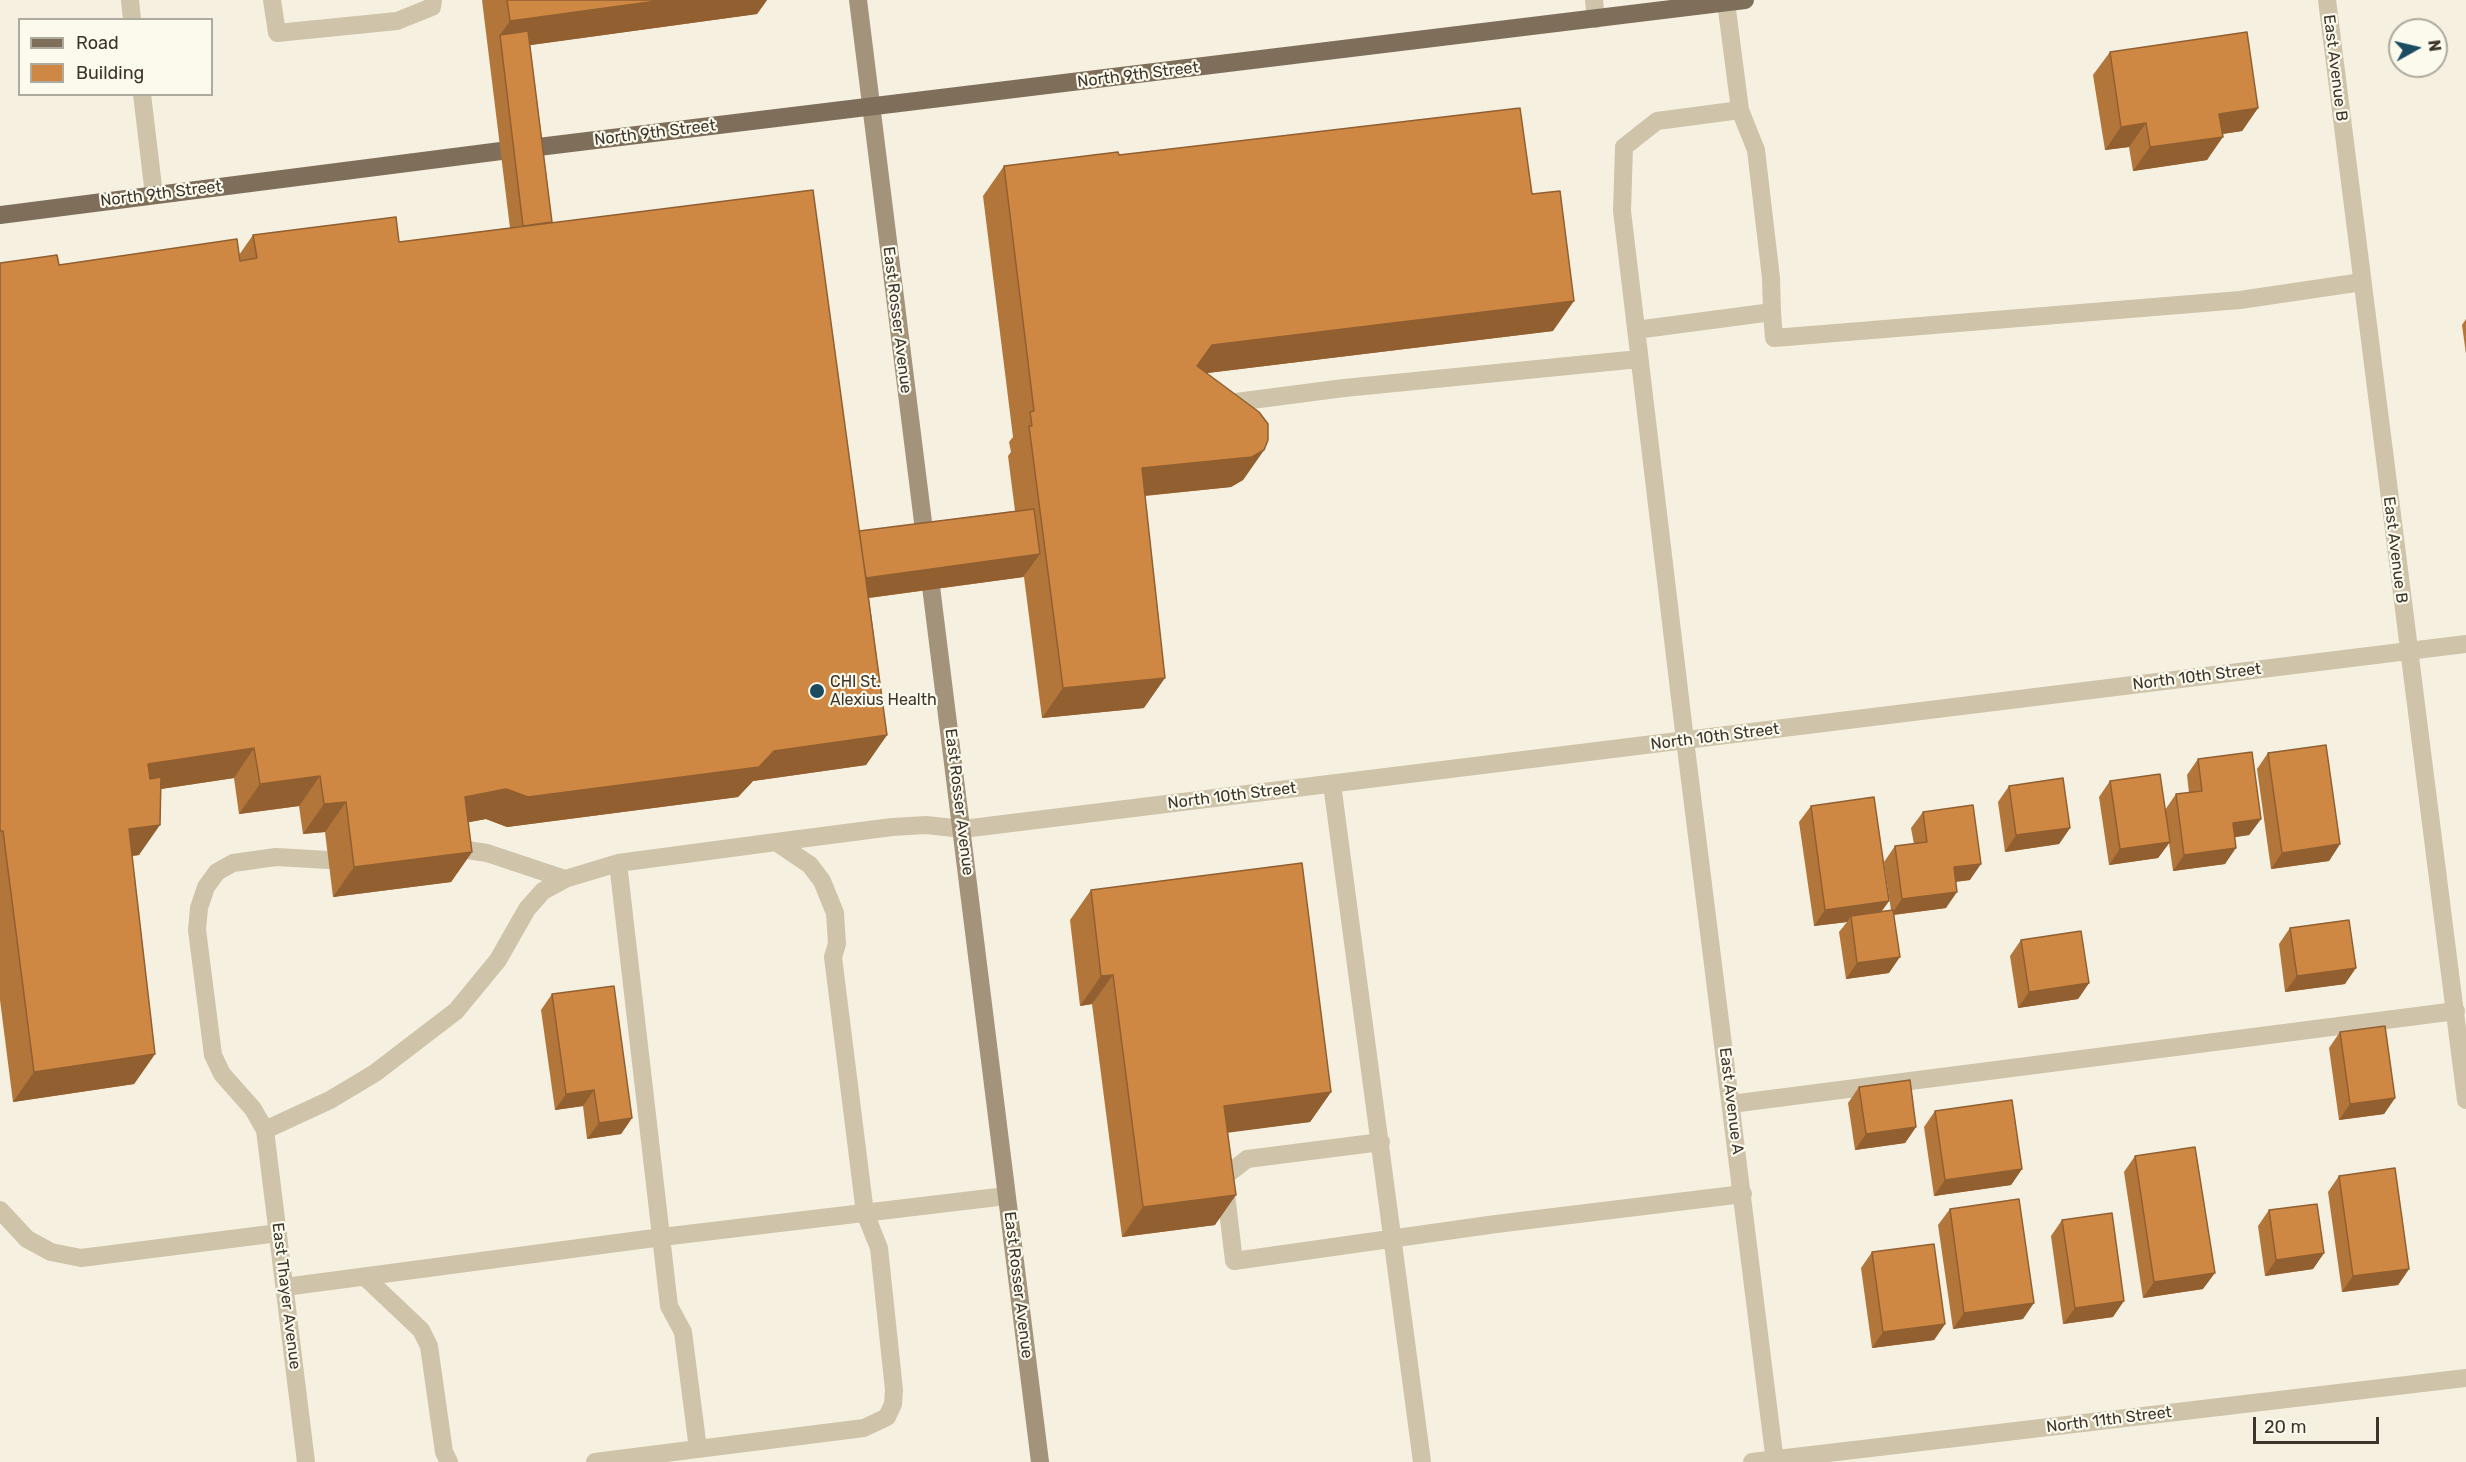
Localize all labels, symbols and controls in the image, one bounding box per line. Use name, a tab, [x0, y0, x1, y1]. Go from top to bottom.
street label: East Avenue B	[2319, 13, 2351, 123]
legend	[18, 18, 213, 96]
north arrow	[2388, 18, 2448, 78]
text: Road	[76, 32, 119, 54]
text: N	[2424, 39, 2445, 53]
street label: North 9th Street	[1076, 58, 1200, 92]
text: Building	[76, 62, 144, 84]
street label: North 9th Street	[593, 116, 717, 150]
street label: North 9th Street	[99, 177, 223, 211]
street label: East Rosser Avenue	[878, 246, 916, 394]
street label: East Avenue B	[2379, 495, 2411, 605]
street label: North 10th Street	[2132, 660, 2262, 694]
place label: CHI St. Alexius Health	[830, 672, 937, 710]
marker: CHI St. Alexius Health	[808, 682, 826, 700]
street label: North 10th Street	[1650, 720, 1780, 754]
street label: East Rosser Avenue	[940, 728, 978, 876]
street label: North 10th Street	[1167, 779, 1297, 813]
street label: East Avenue A	[1715, 1046, 1747, 1156]
street label: East Rosser Avenue	[999, 1211, 1037, 1359]
street label: East Thayer Avenue	[267, 1222, 305, 1370]
street label: North 11th Street	[2045, 1403, 2173, 1437]
scale bar	[2256, 1405, 2382, 1443]
text: 20 m	[2264, 1416, 2306, 1438]

